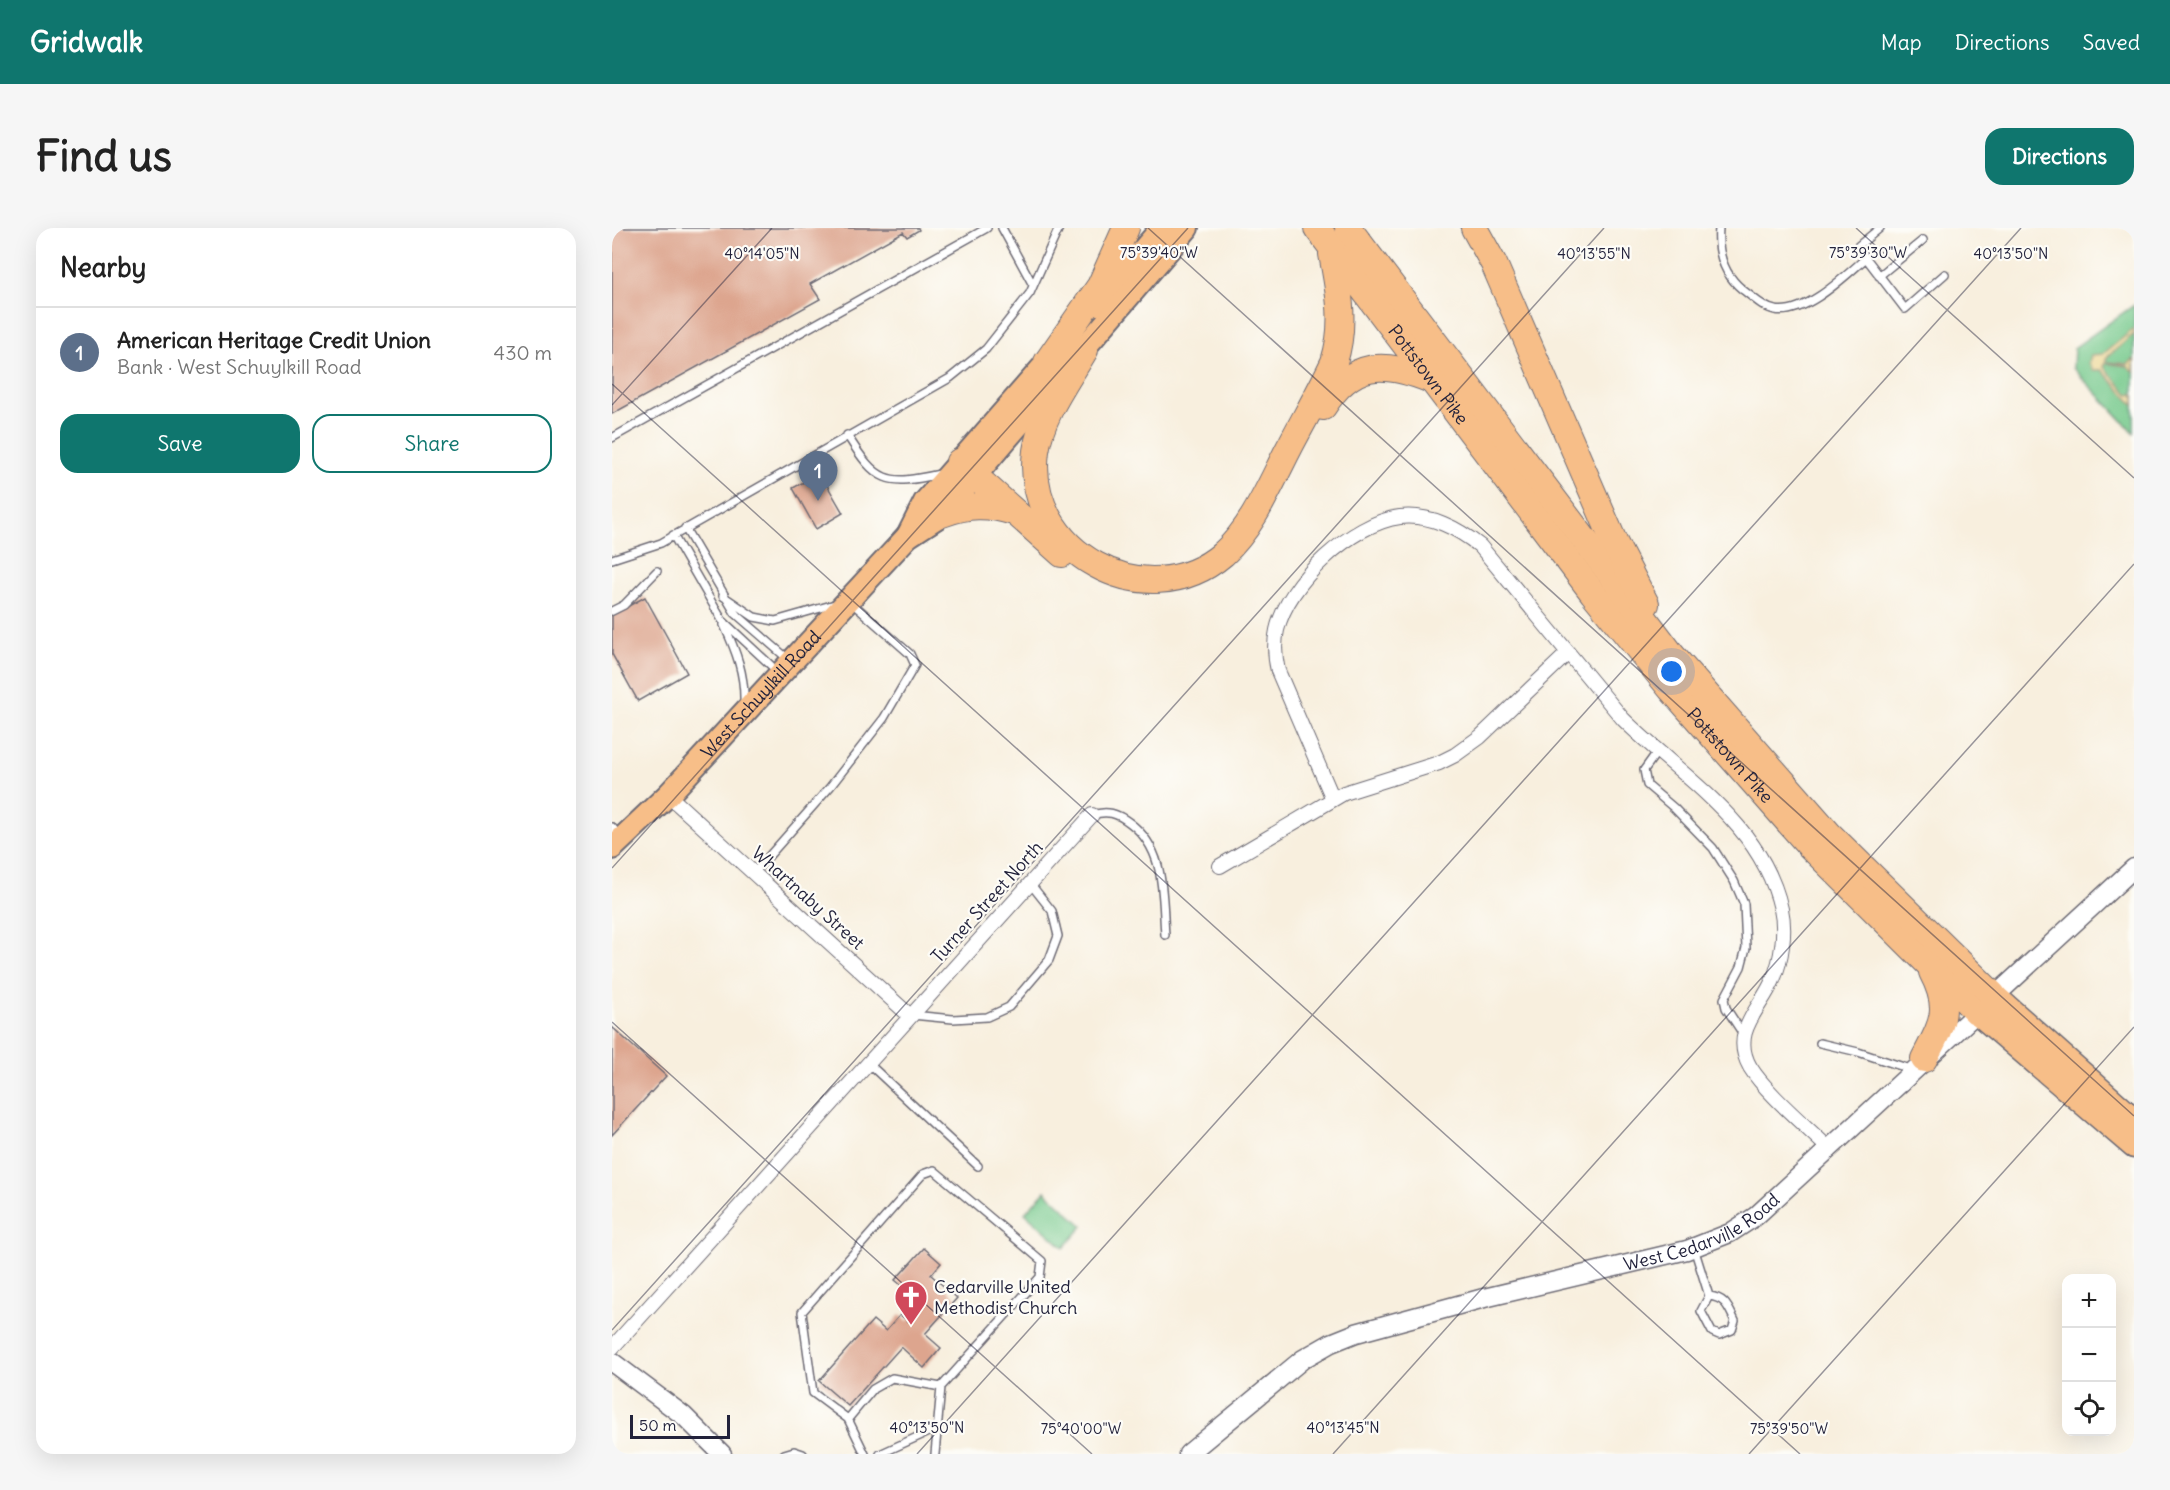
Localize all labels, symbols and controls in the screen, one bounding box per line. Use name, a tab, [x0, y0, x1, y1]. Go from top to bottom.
text: Gridwalk	[30, 24, 143, 60]
text: Map	[1881, 29, 1922, 56]
text: Directions	[1955, 29, 2049, 56]
text: Saved	[2082, 29, 2140, 56]
button: Directions	[1985, 128, 2134, 185]
text: Find us	[36, 130, 172, 182]
text: 75°39'40"W	[1120, 243, 1198, 262]
text: 75°39'30"W	[1829, 243, 1907, 262]
text: 40°14'05"N	[724, 244, 800, 263]
text: 40°13'55"N	[1557, 244, 1631, 263]
text: 40°13'50"N	[1974, 244, 2048, 263]
text: Nearby	[60, 251, 146, 284]
street label: Pottstown Pike	[1383, 320, 1474, 429]
text: American Heritage Credit Union	[117, 326, 431, 354]
text: 1	[76, 340, 83, 365]
text: 430 m	[494, 340, 552, 365]
text: Bank · West Schuylkill Road	[117, 354, 362, 379]
button: Save	[60, 414, 300, 473]
button: Share	[312, 414, 552, 473]
pin: 1	[798, 452, 838, 501]
street label: West Schuylkill Road	[696, 625, 826, 763]
your location	[1657, 657, 1686, 686]
street label: Pottstown Pike	[1682, 703, 1778, 808]
street label: Turner Street North	[926, 836, 1047, 967]
street label: Whartnaby Street	[747, 841, 869, 954]
street label: West Cedarville Road	[1621, 1188, 1785, 1276]
map controls	[2062, 1274, 2116, 1436]
button: +	[2062, 1274, 2116, 1328]
place label: Cedarville United Methodist Church	[934, 1275, 1077, 1319]
church icon: Cedarville United Methodist Church	[893, 1279, 929, 1326]
button: −	[2062, 1328, 2116, 1382]
button: locate	[2062, 1382, 2116, 1436]
scale bar	[630, 1412, 730, 1440]
text: 50 m	[639, 1415, 677, 1435]
text: 40°13'50"N	[890, 1418, 964, 1437]
text: 40°13'45"N	[1306, 1418, 1380, 1437]
text: 75°40'00"W	[1041, 1419, 1122, 1438]
text: 75°39'50"W	[1750, 1419, 1828, 1438]

